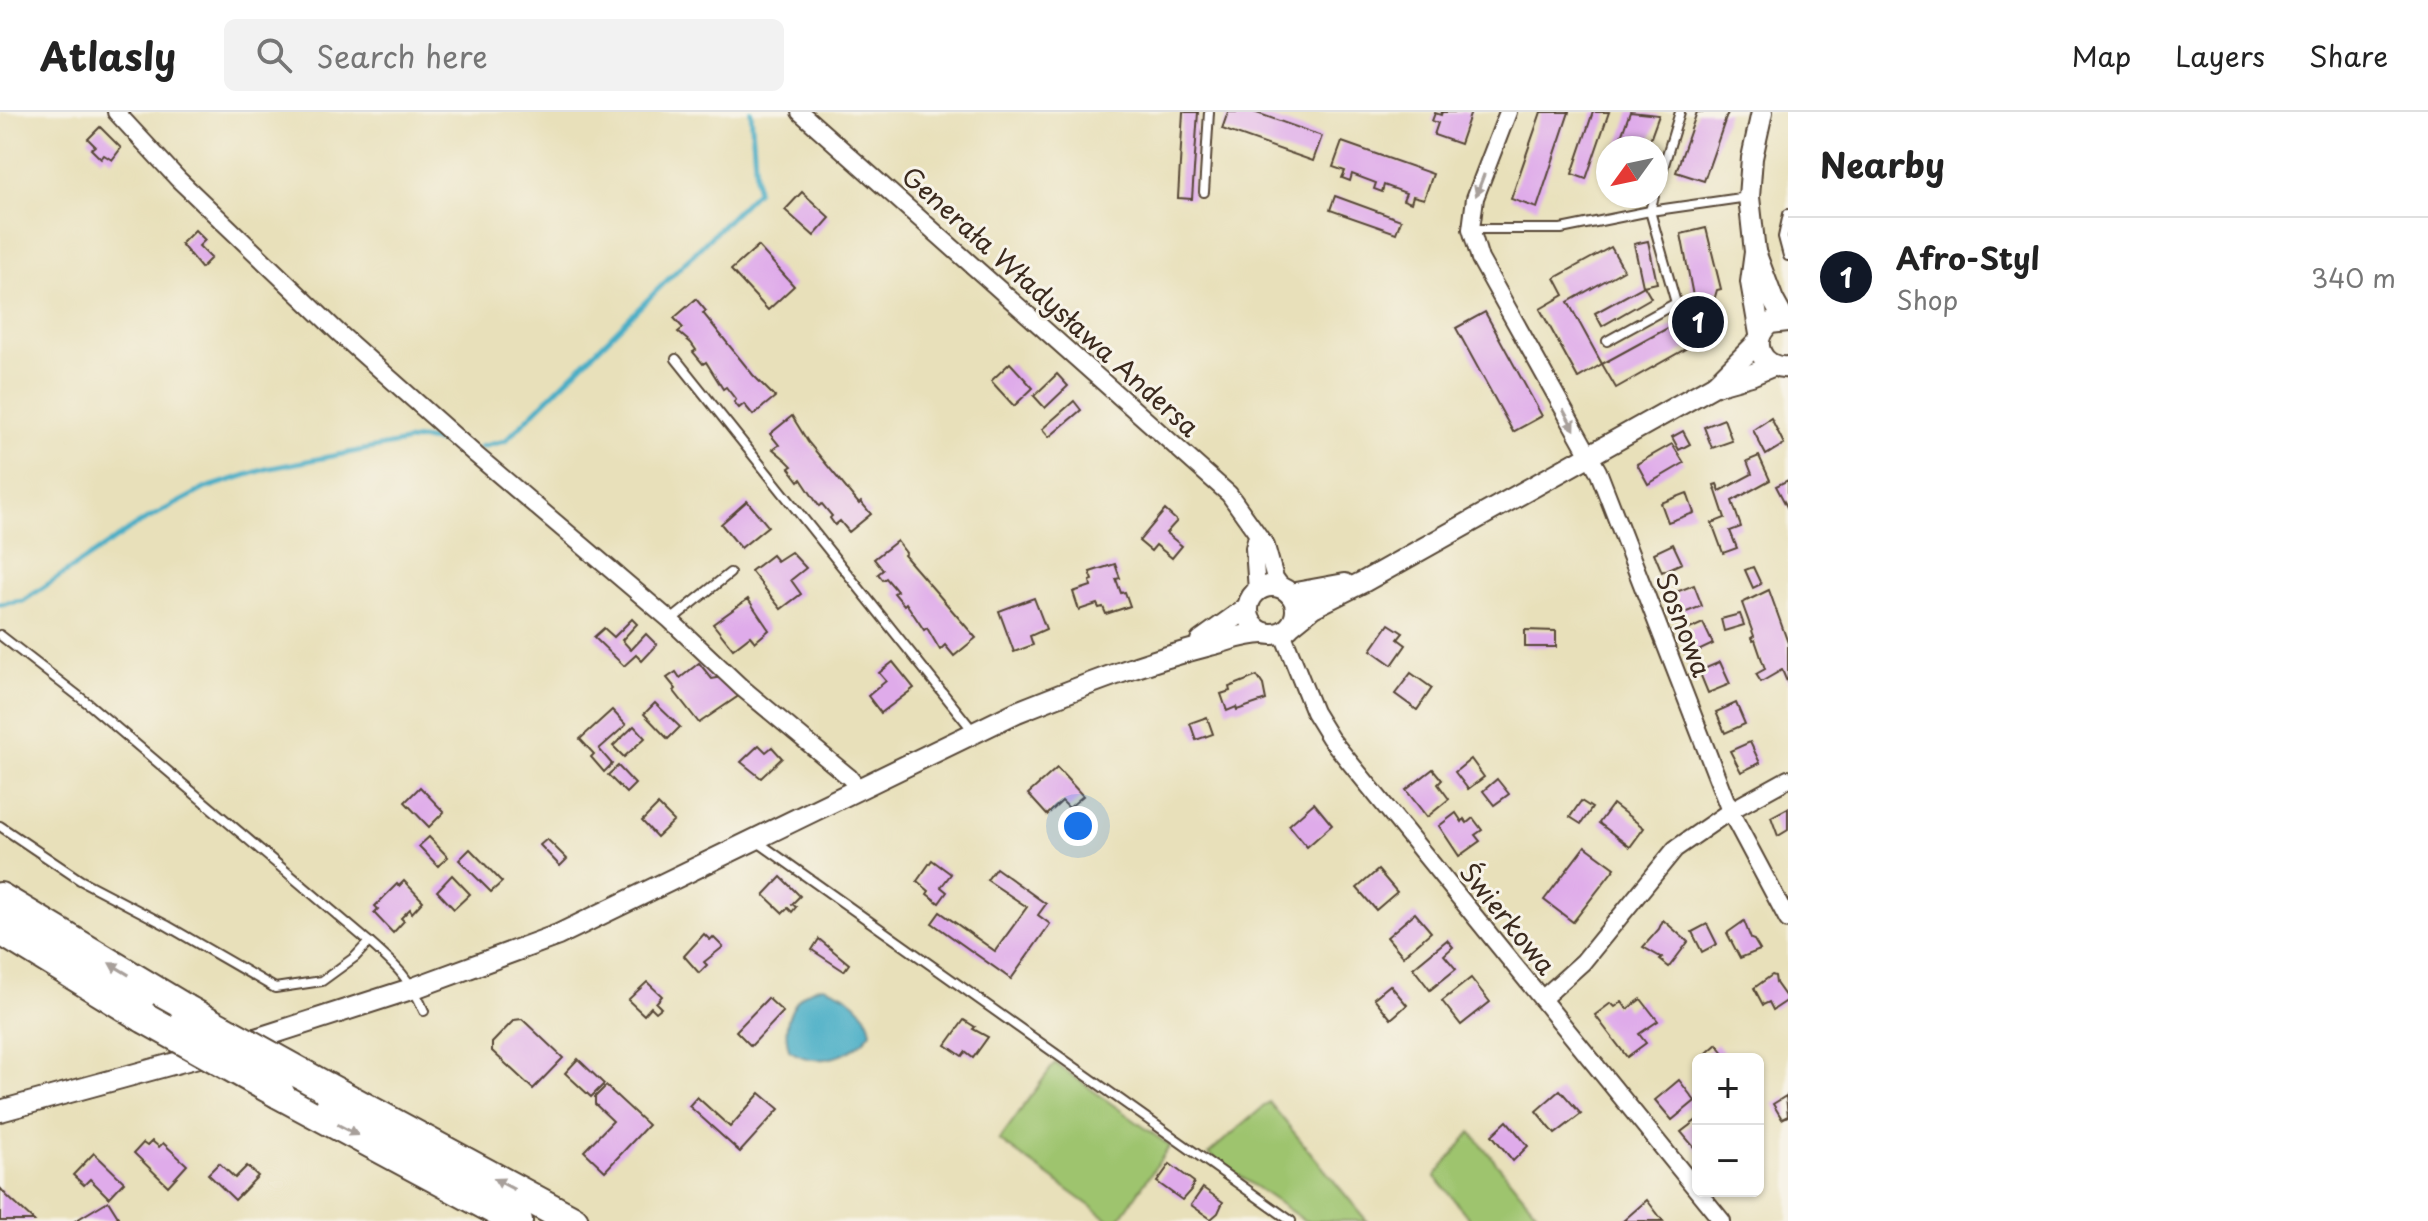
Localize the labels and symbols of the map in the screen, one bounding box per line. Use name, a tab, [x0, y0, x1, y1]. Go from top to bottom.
north arrow	[1596, 136, 1668, 208]
street label: Generała Władysława Andersa	[894, 156, 1209, 446]
one-way arrow	[1473, 173, 1486, 197]
pin: 1	[1672, 292, 1724, 352]
one-way arrow	[1562, 408, 1576, 431]
street label: Sosnowa	[1647, 567, 1722, 683]
your location	[1058, 806, 1098, 846]
street label: Świerkowa	[1451, 853, 1566, 983]
one-way arrow	[108, 963, 130, 977]
one-way arrow	[336, 1124, 359, 1137]
one-way arrow	[493, 1177, 515, 1191]

